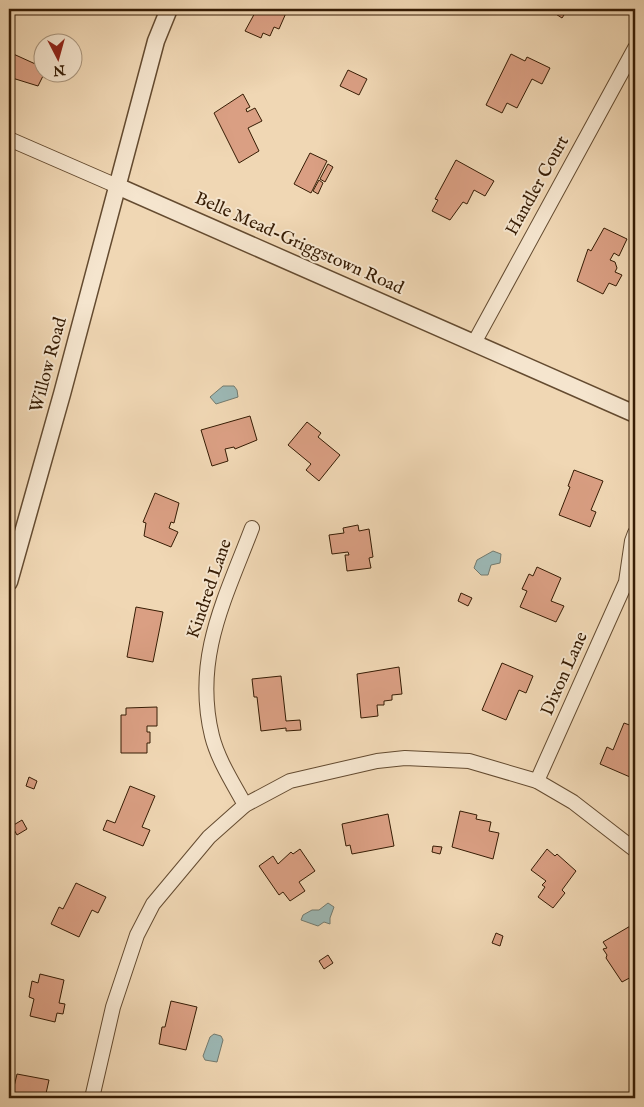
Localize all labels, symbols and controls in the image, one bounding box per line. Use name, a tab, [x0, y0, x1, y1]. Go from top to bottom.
north arrow	[32, 32, 82, 82]
text: N	[52, 60, 67, 80]
street label: Handler Court	[501, 132, 575, 240]
street label: Belle Mead-Griggstown Road	[191, 188, 407, 301]
street label: Willow Road	[25, 314, 73, 415]
street label: Kindred Lane	[182, 536, 238, 642]
street label: Dixon Lane	[536, 628, 594, 720]

